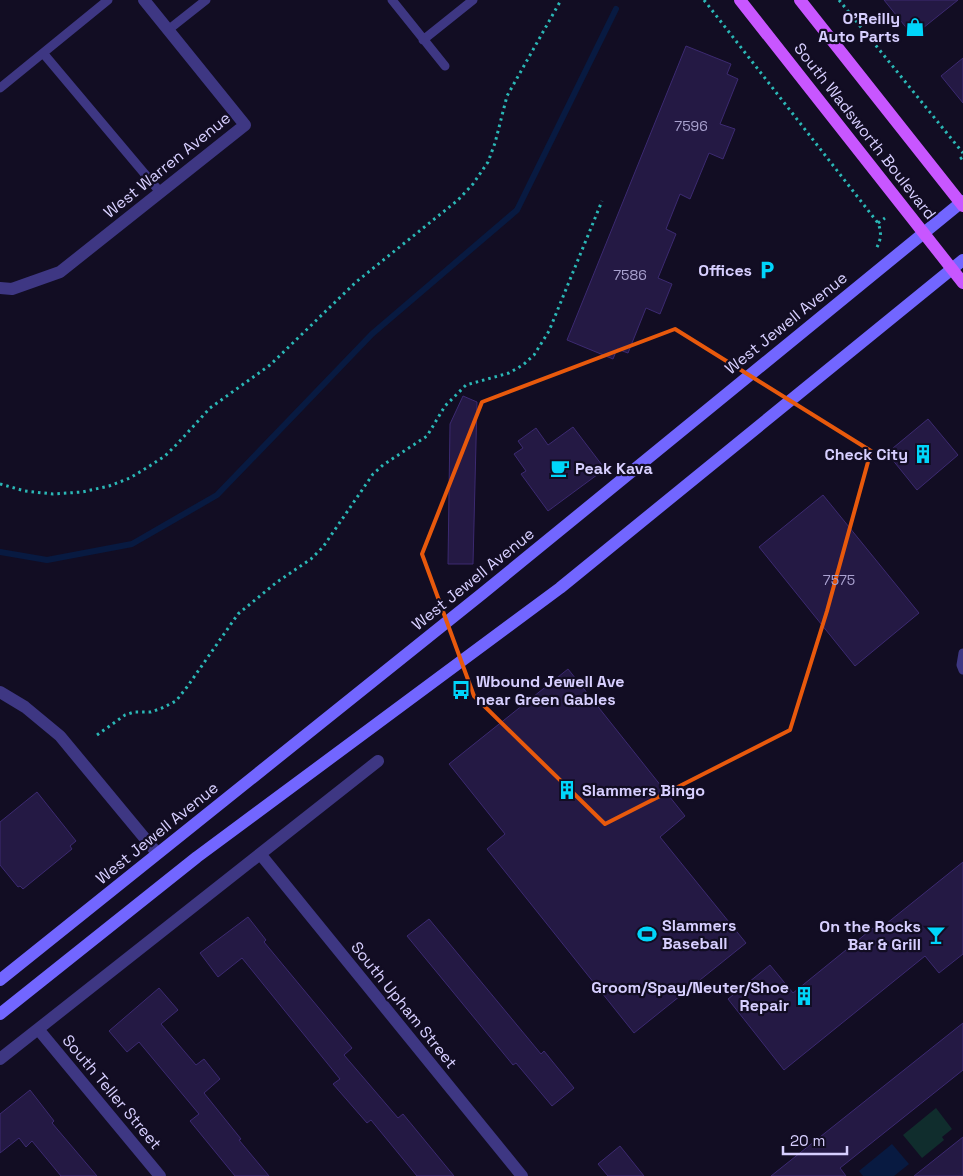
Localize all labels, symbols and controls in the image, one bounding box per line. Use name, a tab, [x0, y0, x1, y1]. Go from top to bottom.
place label: O'Reilly Auto Parts	[818, 8, 900, 47]
shop icon: O'Reilly Auto Parts	[904, 16, 926, 38]
street label: South Wadsworth Boulevard	[789, 38, 941, 224]
street label: West Warren Avenue	[99, 107, 235, 223]
house number: 7596	[674, 117, 708, 135]
parking icon: Offices	[756, 259, 778, 281]
place label: Offices	[698, 260, 752, 281]
house number: 7586	[613, 266, 647, 284]
street label: West Jewell Avenue	[720, 267, 852, 379]
building icon: Check City	[912, 443, 934, 465]
place label: Check City	[824, 444, 908, 465]
cafe icon: Peak Kava	[549, 457, 571, 479]
place label: Peak Kava	[575, 458, 653, 479]
street label: West Jewell Avenue	[407, 523, 539, 635]
house number: 7575	[823, 571, 855, 589]
place label: Wbound Jewell Ave near Green Gables	[476, 671, 625, 710]
bus stop icon: Wbound Jewell Ave near Green Gables	[450, 679, 472, 701]
street label: West Jewell Avenue	[91, 777, 223, 889]
building icon: Slammers Bingo	[556, 779, 578, 801]
place label: Slammers Bingo	[582, 780, 705, 801]
place label: Slammers Baseball	[662, 915, 736, 954]
place label: On the Rocks Bar & Grill	[819, 916, 921, 955]
sports icon: Slammers Baseball	[636, 923, 658, 945]
bar icon: On the Rocks Bar & Grill	[925, 924, 947, 946]
street label: South Upham Street	[346, 937, 462, 1073]
place label: Groom/Spay/Neuter/Shoe Repair	[591, 977, 789, 1016]
building icon: Groom/Spay/Neuter/Shoe Repair	[793, 985, 815, 1007]
street label: South Teller Street	[58, 1030, 166, 1154]
scale bar	[783, 1124, 847, 1156]
text: 20 m	[790, 1131, 825, 1150]

